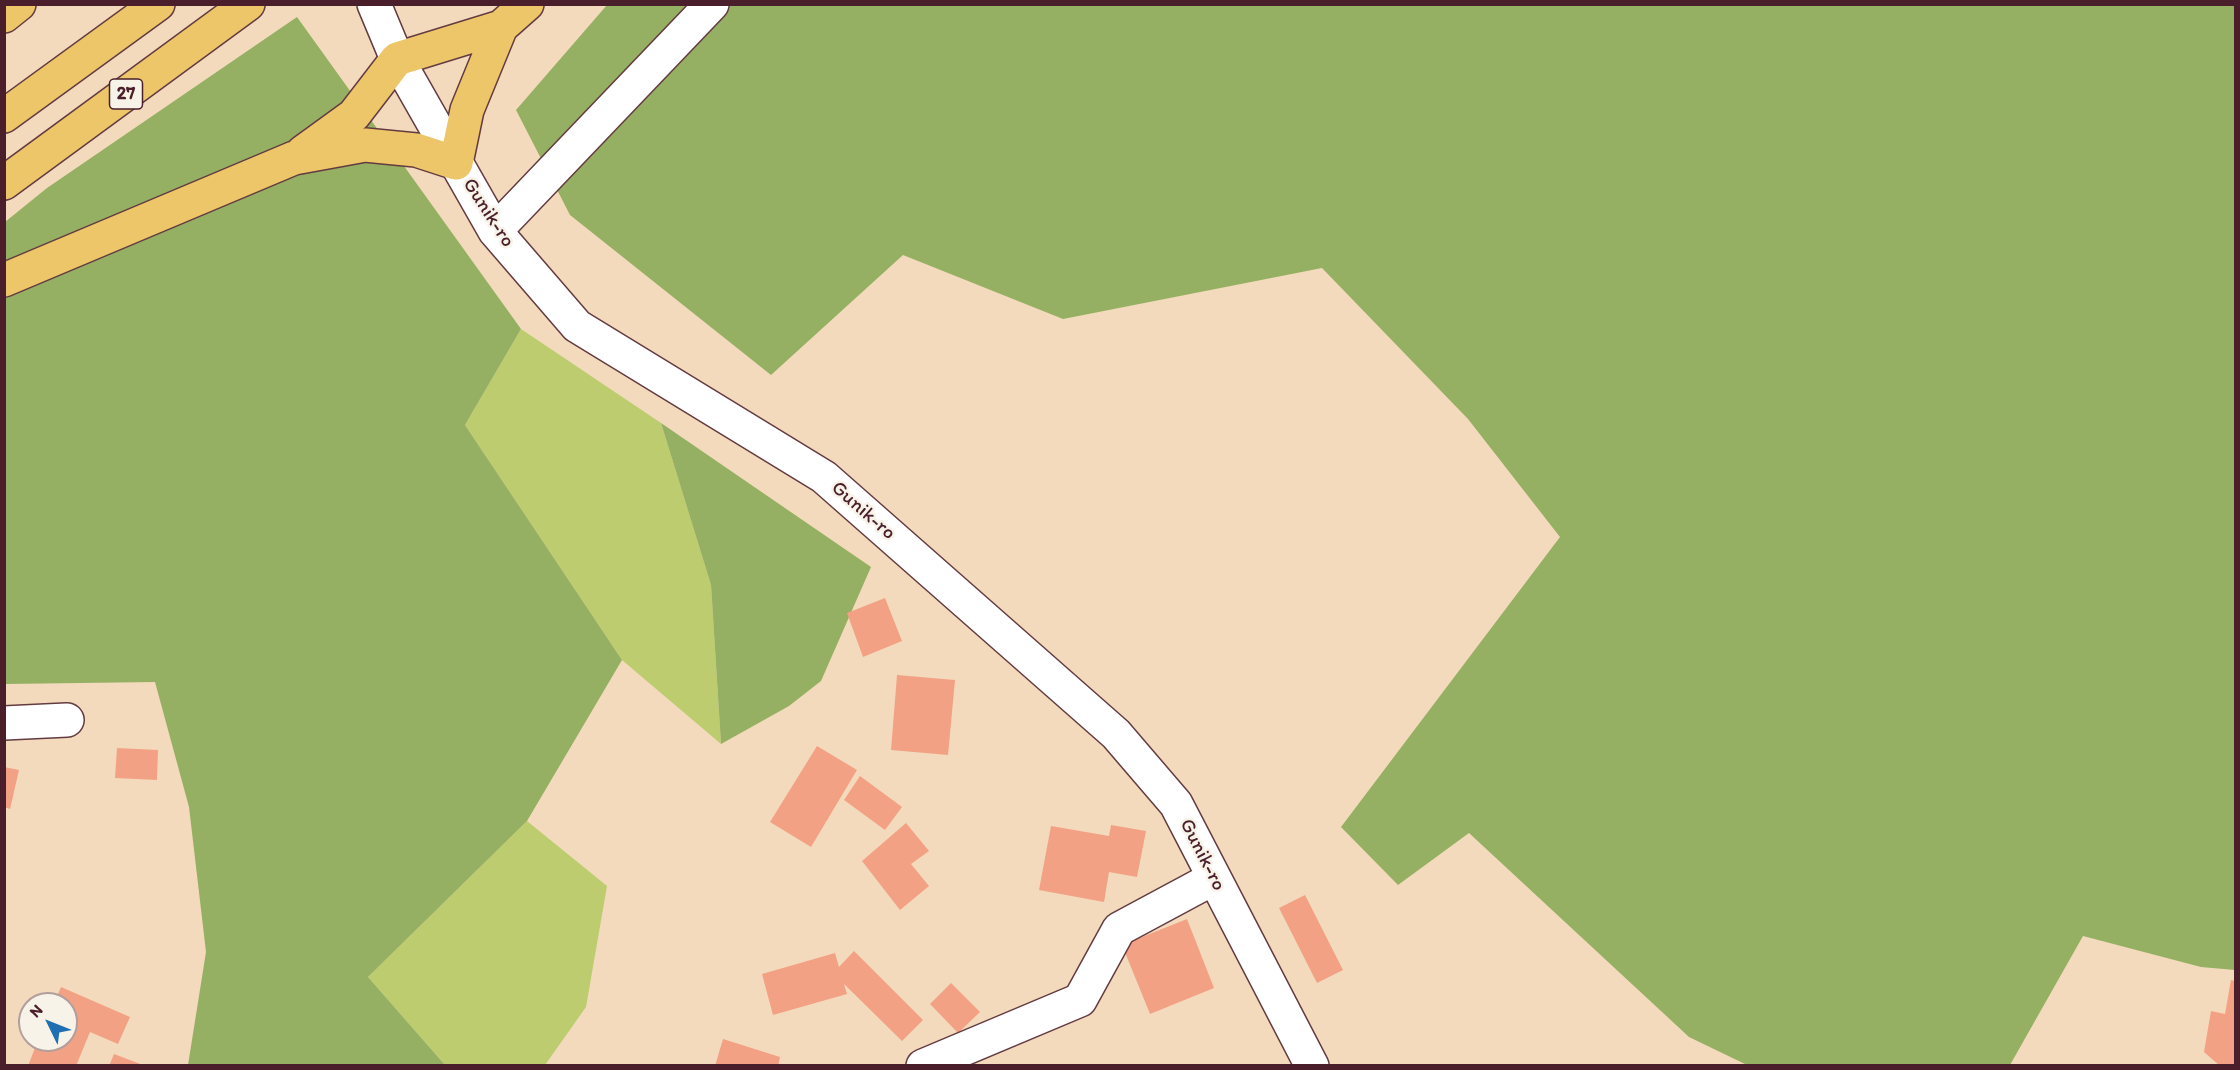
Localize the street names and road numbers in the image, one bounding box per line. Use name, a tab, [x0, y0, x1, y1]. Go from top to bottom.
road number: 27	[110, 79, 142, 109]
street label: Gunik-ro	[457, 174, 519, 252]
street label: Gunik-ro	[826, 476, 900, 546]
street label: Gunik-ro	[1174, 815, 1230, 895]

